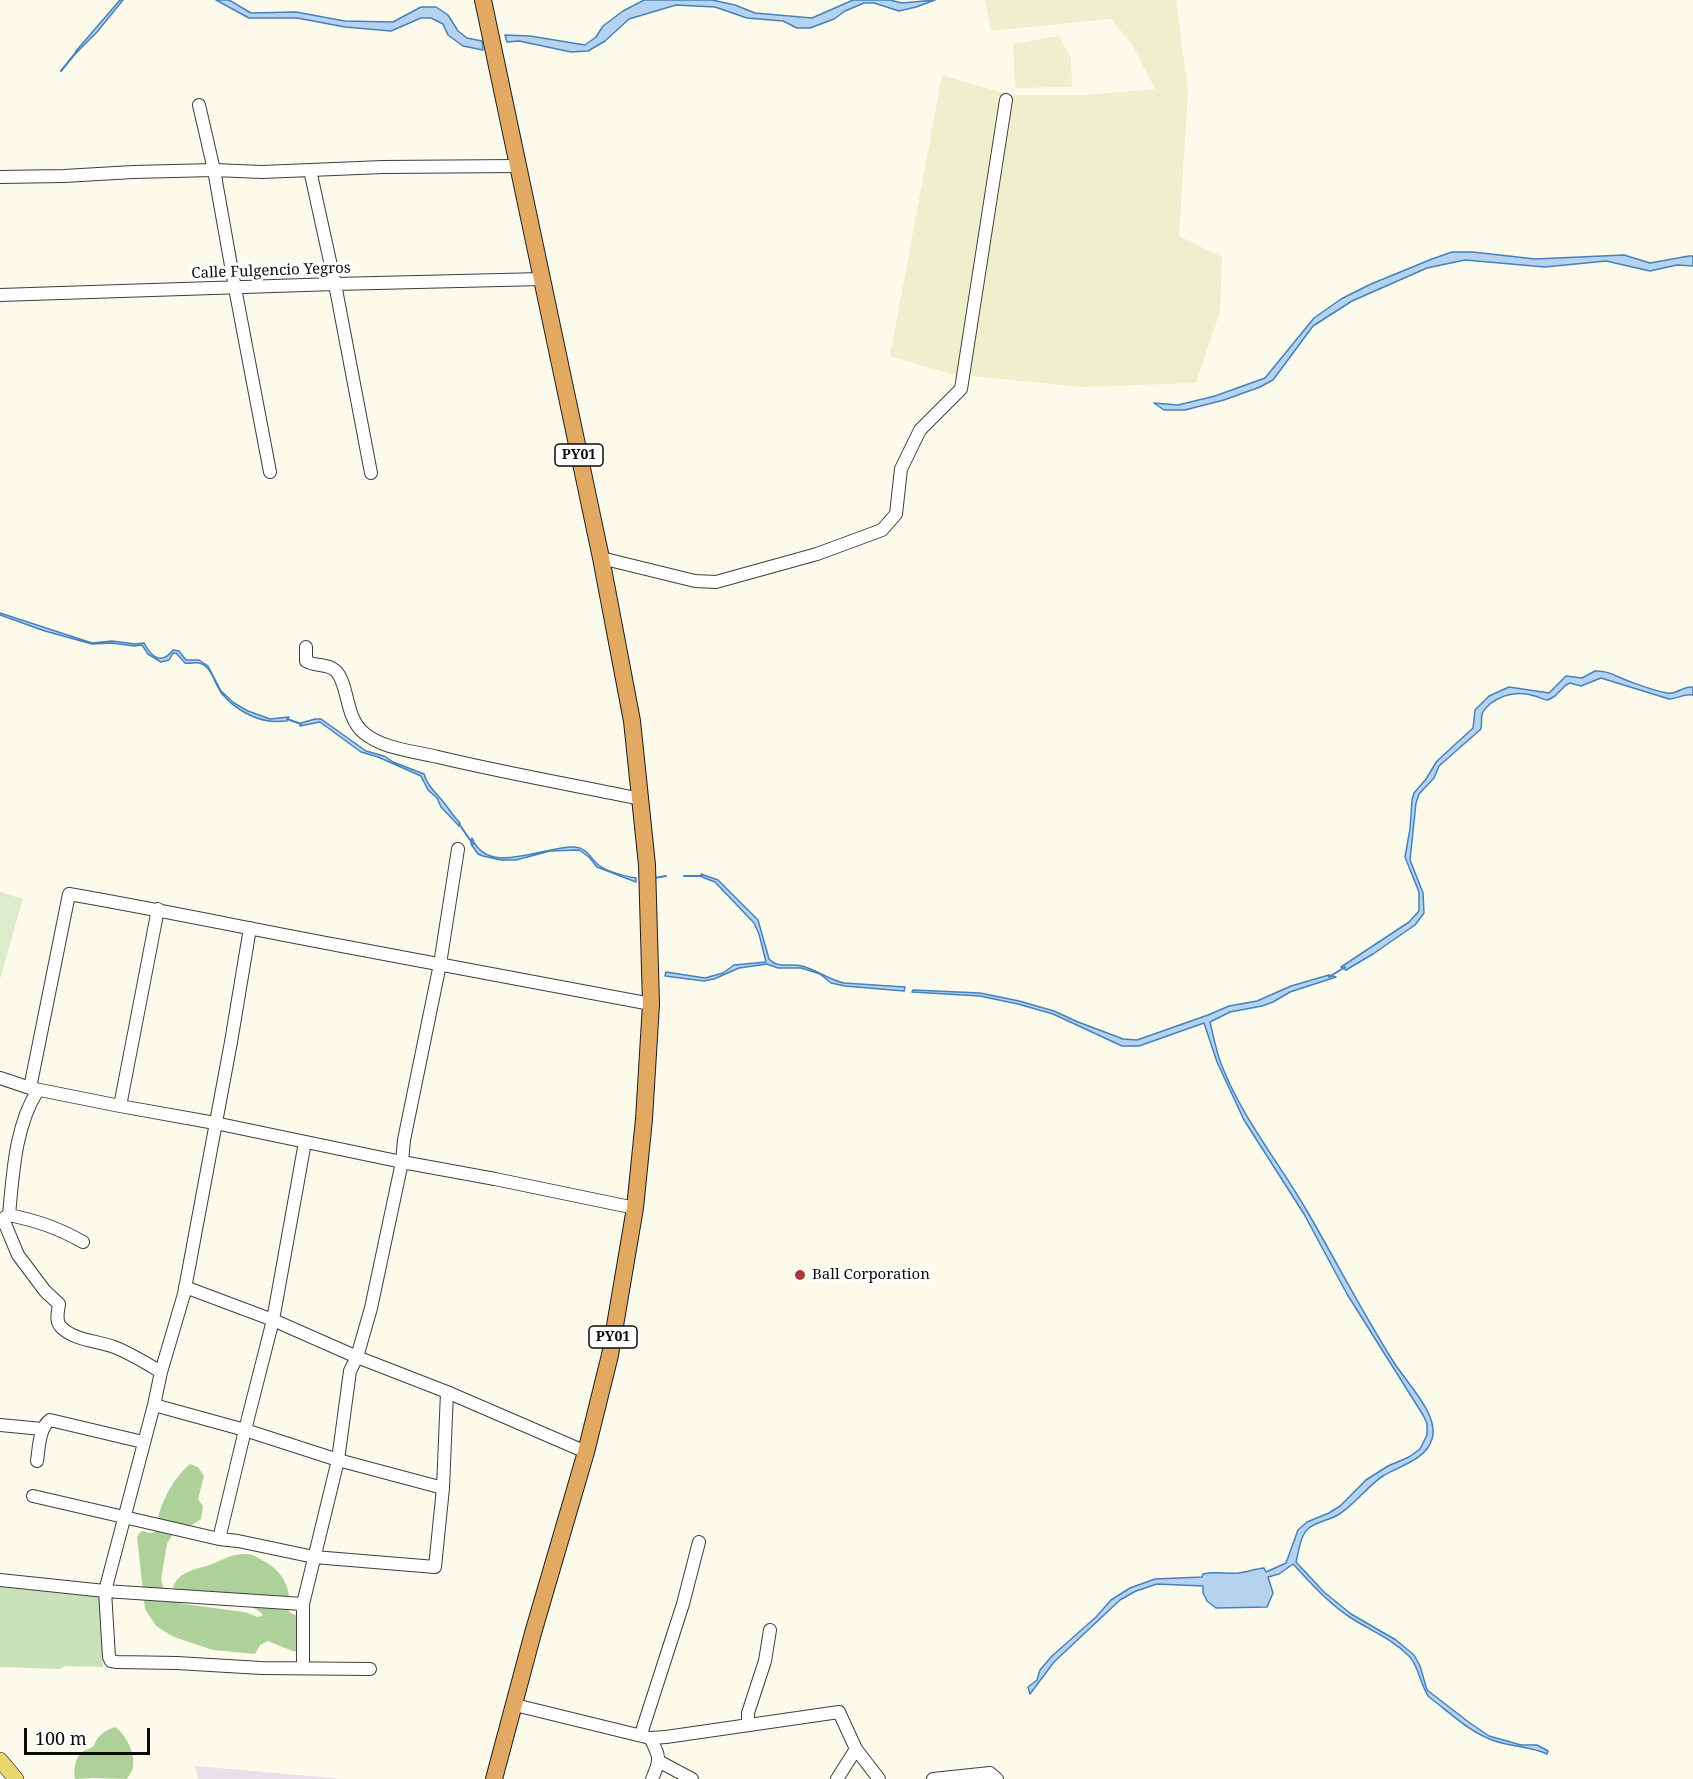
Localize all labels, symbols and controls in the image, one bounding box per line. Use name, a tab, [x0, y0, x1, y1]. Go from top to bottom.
street label: Calle Fulgencio Yegros	[191, 259, 351, 283]
road number: PY01	[555, 444, 603, 466]
place label: Ball Corporation	[812, 1266, 930, 1284]
marker: Ball Corporation	[793, 1268, 807, 1282]
road number: PY01	[589, 1326, 637, 1348]
scale bar	[27, 1716, 153, 1754]
text: 100 m	[35, 1726, 87, 1750]

